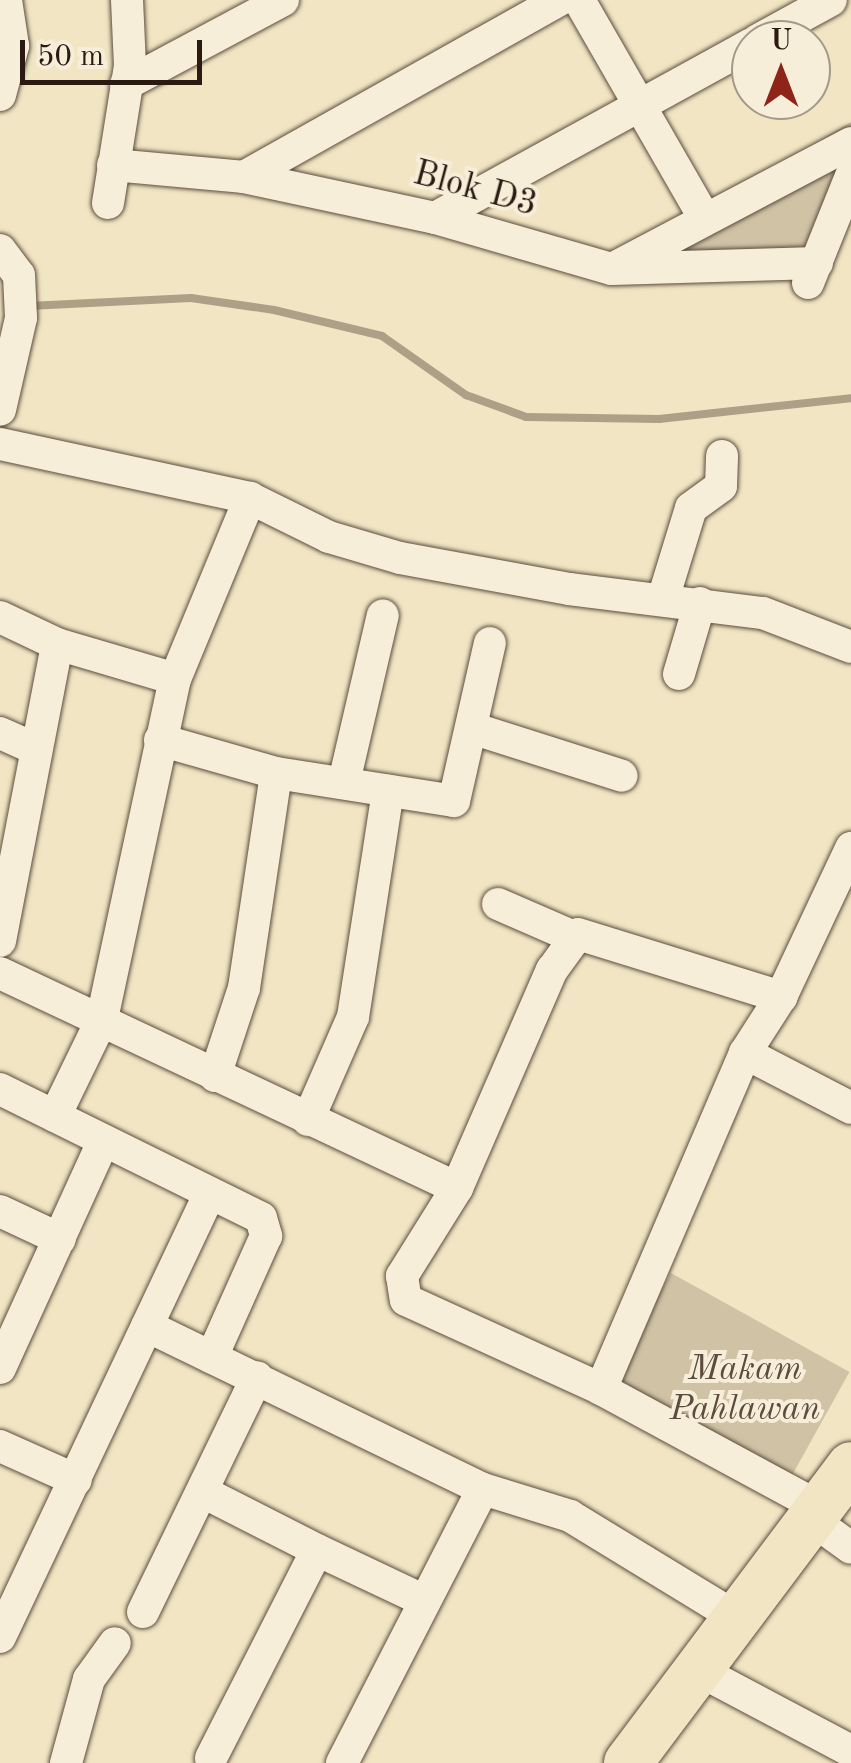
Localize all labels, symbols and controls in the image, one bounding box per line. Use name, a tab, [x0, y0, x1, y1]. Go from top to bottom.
scale bar	[25, 20, 208, 82]
north arrow	[731, 20, 831, 120]
text: U	[770, 28, 792, 56]
text: 50 m	[37, 42, 104, 72]
street label: Blok D3	[408, 153, 542, 227]
park label: Makam Pahlawan	[670, 1349, 820, 1431]

